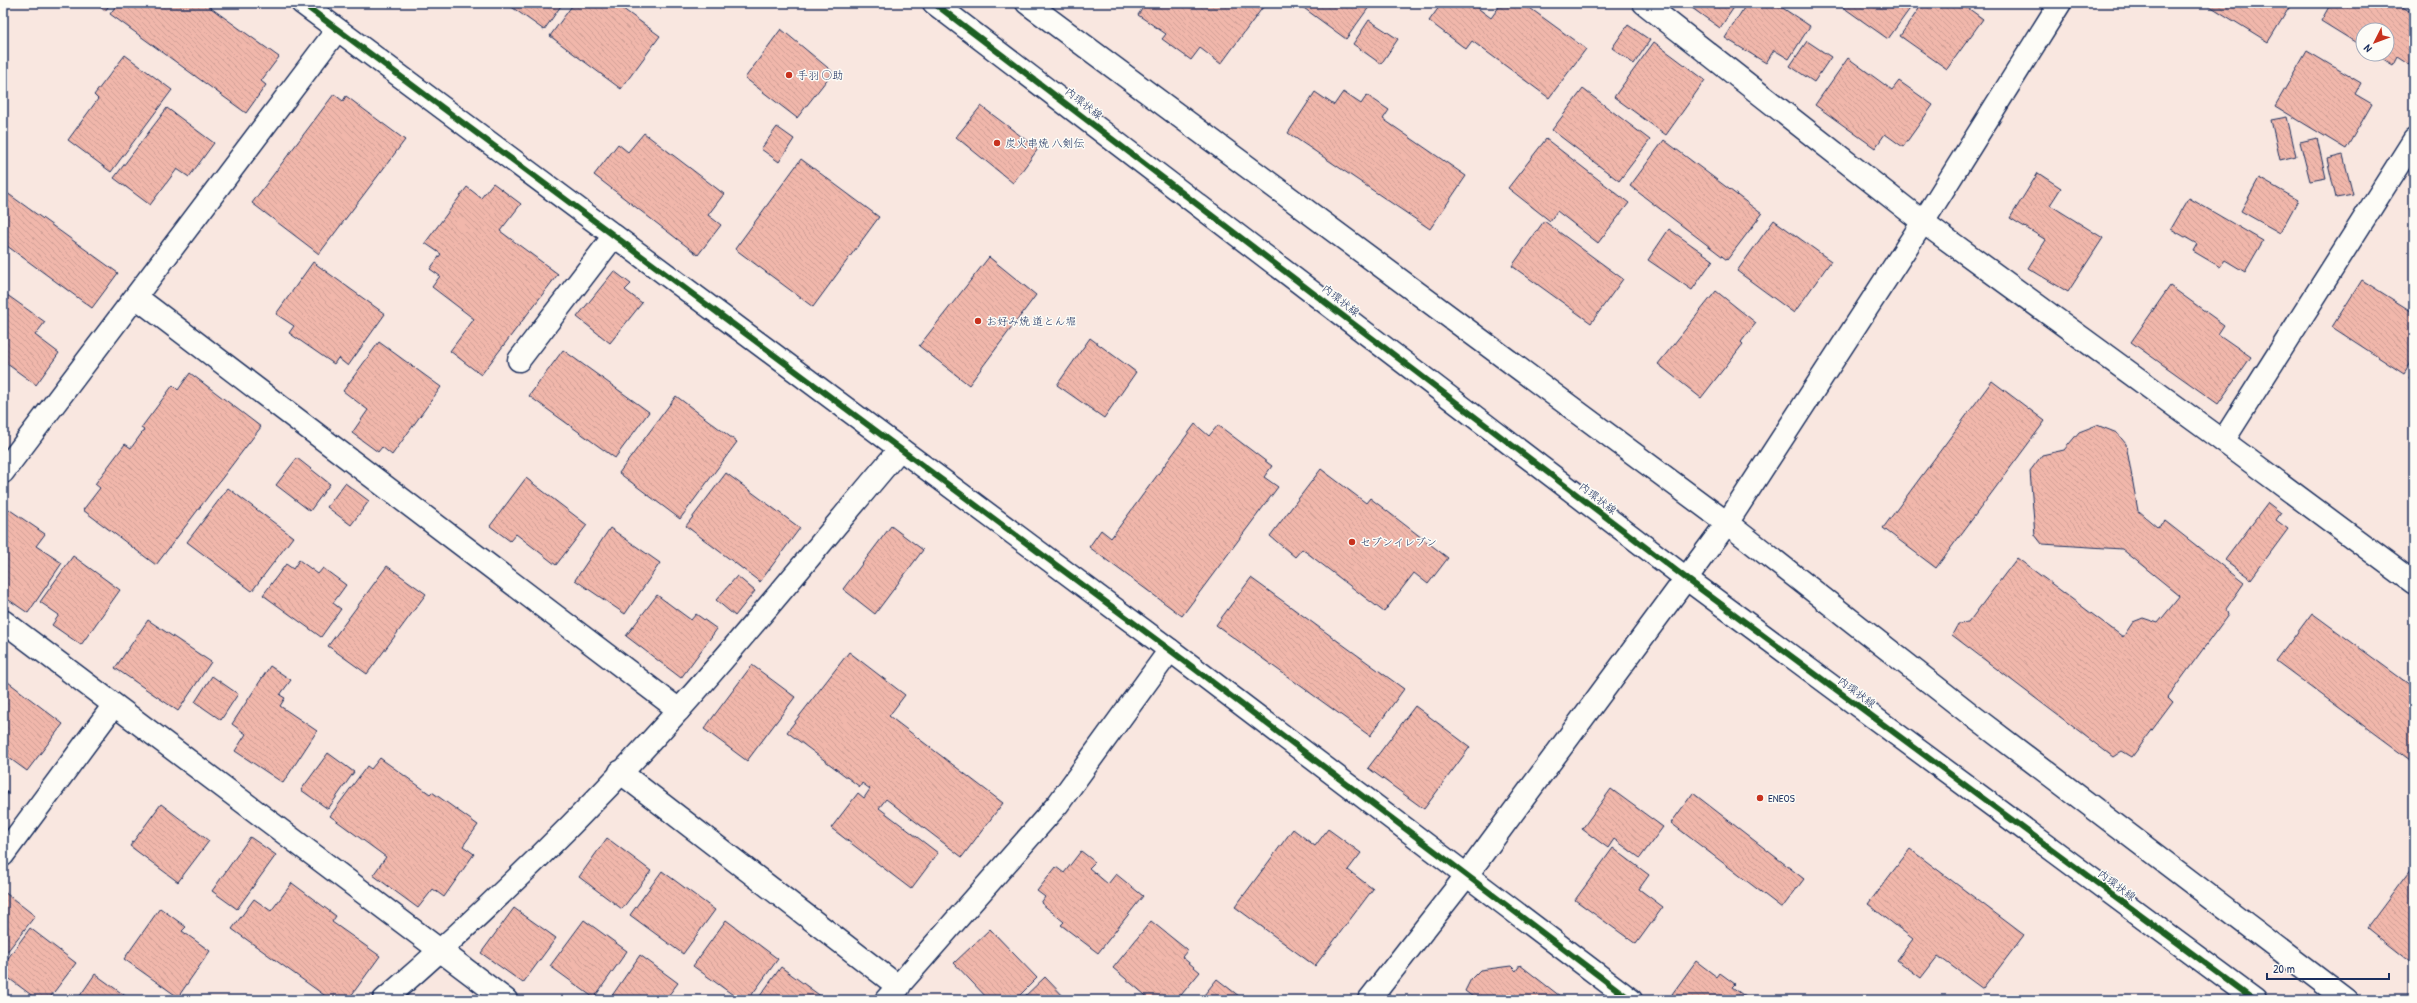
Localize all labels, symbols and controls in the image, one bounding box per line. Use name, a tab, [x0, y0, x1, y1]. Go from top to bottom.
north arrow	[2355, 22, 2395, 62]
text: N	[2360, 42, 2375, 56]
place label: 手羽 ○助	[797, 68, 844, 82]
marker: 手羽 ○助	[784, 70, 794, 80]
street label: 内環状線	[1062, 84, 1106, 122]
place label: 炭火串焼 八剣伝	[1005, 136, 1085, 150]
marker: 炭火串焼 八剣伝	[992, 138, 1002, 148]
street label: 内環状線	[1319, 281, 1363, 319]
place label: お好み焼 道とん堀	[986, 314, 1077, 328]
marker: お好み焼 道とん堀	[973, 316, 983, 326]
street label: 内環状線	[1576, 479, 1620, 517]
place label: セブンイレブン	[1360, 535, 1437, 549]
marker: セブンイレブン	[1347, 537, 1357, 547]
street label: 内環状線	[1835, 673, 1879, 711]
place label: ENEOS	[1768, 791, 1795, 805]
marker: ENEOS	[1755, 793, 1765, 803]
street label: 内環状線	[2095, 866, 2139, 904]
scale bar	[2267, 955, 2389, 981]
text: 20 m	[2273, 960, 2295, 977]

